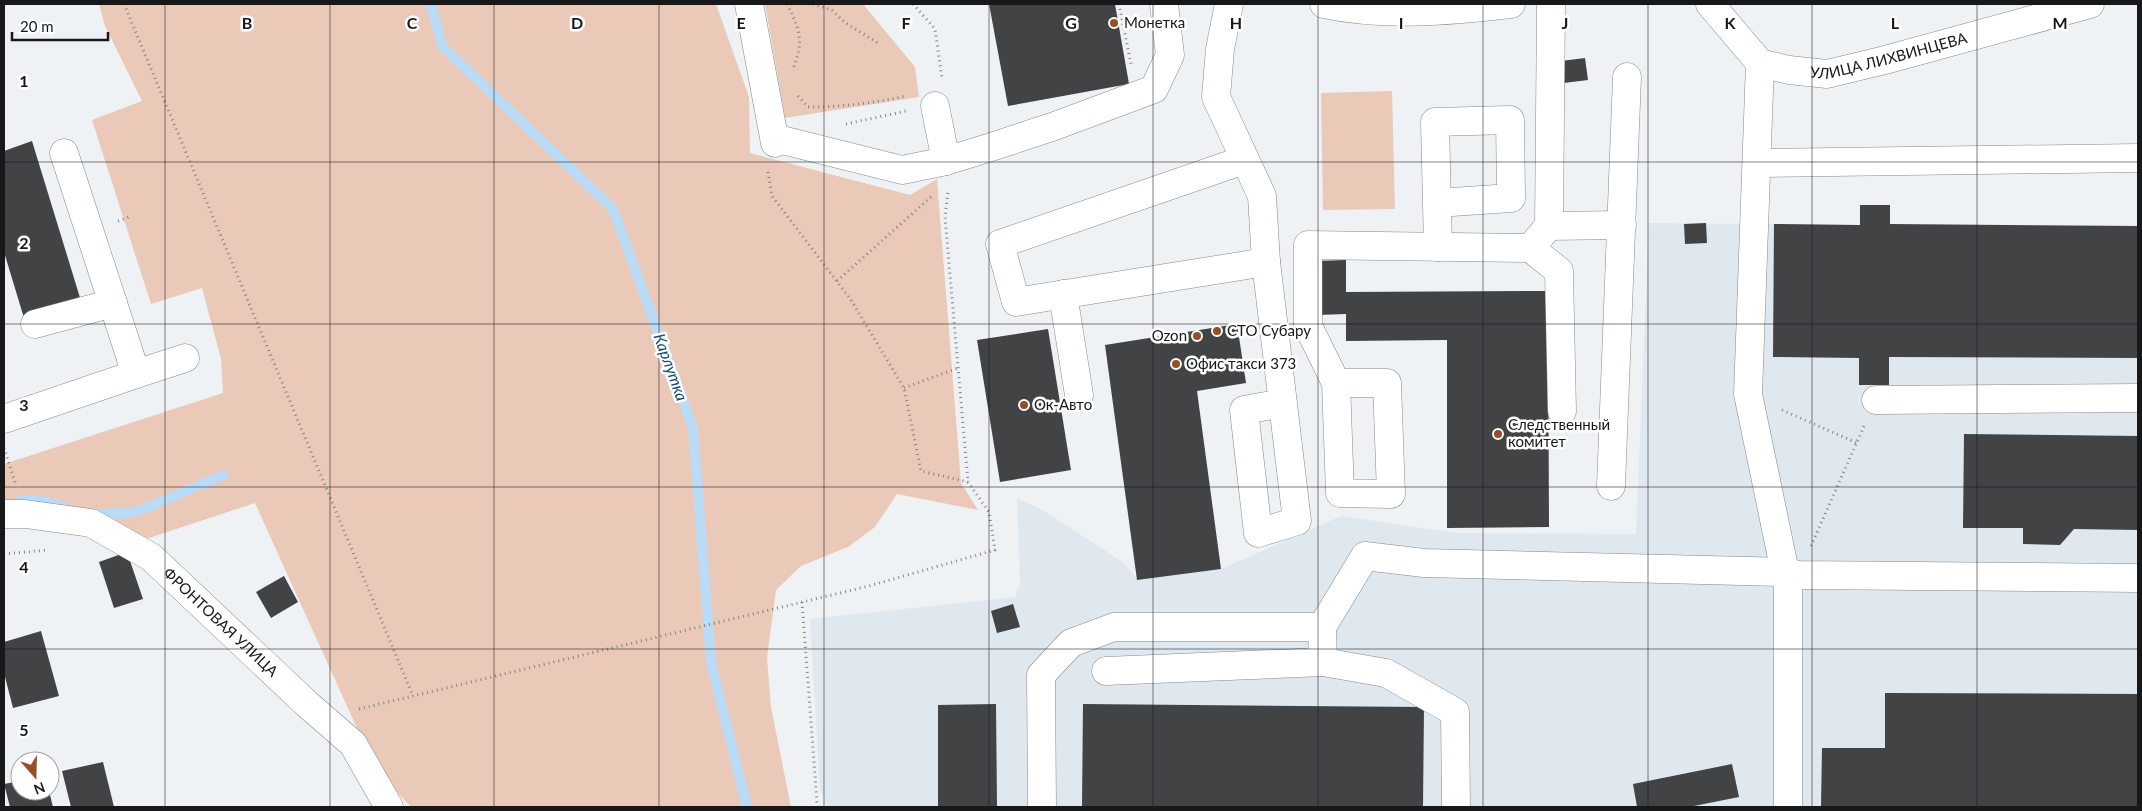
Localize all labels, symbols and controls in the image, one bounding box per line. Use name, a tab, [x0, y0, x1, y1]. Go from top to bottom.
scale bar	[12, 10, 109, 42]
text: B	[242, 13, 252, 32]
text: C	[407, 13, 418, 32]
text: D	[571, 13, 583, 32]
text: E	[736, 13, 746, 32]
text: F	[901, 13, 911, 32]
text: G	[1065, 13, 1077, 32]
place label: Монетка	[1124, 13, 1185, 31]
text: H	[1230, 13, 1242, 32]
text: I	[1399, 13, 1403, 32]
text: J	[1562, 13, 1568, 32]
text: K	[1725, 13, 1737, 32]
text: L	[1891, 13, 1900, 32]
text: M	[2052, 13, 2068, 32]
text: 20 m	[20, 17, 54, 35]
marker: Монетка	[1108, 17, 1120, 29]
street label: УЛИЦА ЛИХВИНЦЕВА	[1809, 28, 1970, 82]
text: 1	[19, 71, 29, 90]
text: 2	[19, 233, 29, 252]
place label: СТО Субару	[1227, 321, 1311, 339]
marker: СТО Субару	[1211, 325, 1223, 337]
place label: Ozon	[1152, 326, 1187, 344]
marker: Ozon	[1191, 330, 1203, 342]
water label: Карлутка	[651, 331, 692, 403]
place label: Офис такси 373	[1186, 354, 1296, 372]
marker: Офис такси 373	[1170, 358, 1182, 370]
text: 3	[19, 395, 29, 414]
place label: Ок-Авто	[1034, 395, 1092, 413]
marker: Ок-Авто	[1018, 399, 1030, 411]
place label: Следственный комитет	[1508, 415, 1610, 450]
marker: Следственный комитет	[1492, 428, 1504, 440]
text: 4	[19, 557, 29, 576]
street label: ФРОНТОВАЯ УЛИЦА	[160, 563, 283, 681]
text: 5	[19, 720, 29, 739]
north arrow	[10, 751, 60, 801]
text: N	[32, 779, 48, 799]

